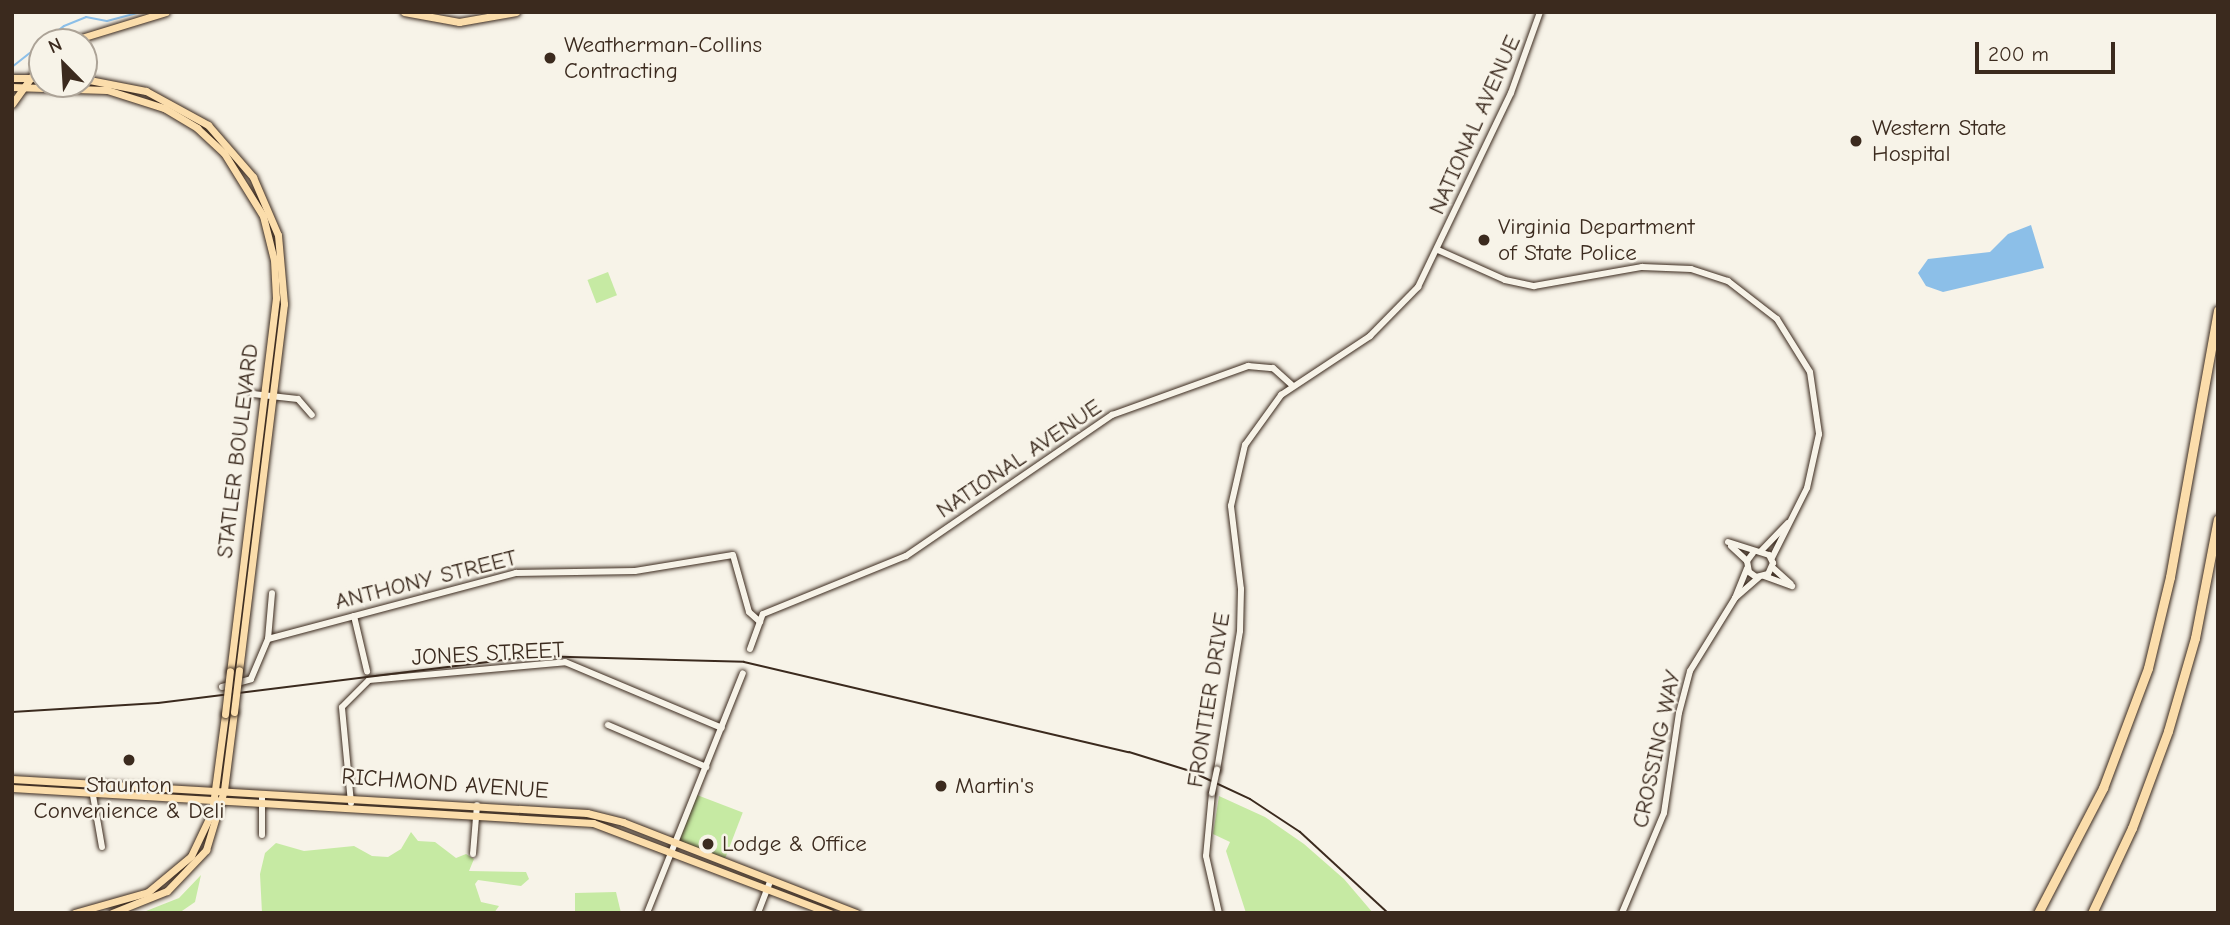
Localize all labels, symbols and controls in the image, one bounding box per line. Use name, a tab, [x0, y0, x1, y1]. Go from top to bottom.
north arrow	[28, 28, 98, 98]
scale bar	[1978, 28, 2118, 72]
place label: Weatherman-Collins Contracting	[564, 31, 762, 85]
street label: NATIONAL AVENUE	[1423, 31, 1527, 219]
text: N	[45, 33, 65, 58]
text: 200 m	[1988, 42, 2049, 66]
marker: Weatherman-Collins Contracting	[542, 50, 558, 66]
place label: Western State Hospital	[1872, 114, 2006, 168]
marker: Western State Hospital	[1846, 131, 1866, 151]
place label: Virginia Department of State Police	[1498, 213, 1695, 267]
marker: Virginia Department of State Police	[1476, 232, 1492, 248]
street label: STATLER BOULEVARD	[211, 342, 265, 560]
street label: NATIONAL AVENUE	[931, 394, 1107, 524]
street label: ANTHONY STREET	[332, 544, 520, 616]
street label: FRONTIER DRIVE	[1182, 611, 1236, 789]
street label: JONES STREET	[411, 636, 565, 672]
street label: CROSSING WAY	[1627, 668, 1687, 830]
marker: Staunton Convenience & Deli	[121, 752, 137, 768]
street label: RICHMOND AVENUE	[341, 763, 549, 805]
place label: Staunton Convenience & Deli	[34, 771, 224, 825]
place label: Martin's	[955, 772, 1034, 800]
marker: Martin's	[933, 778, 949, 794]
place label: Lodge & Office	[722, 830, 867, 858]
marker: Lodge & Office	[700, 836, 716, 852]

